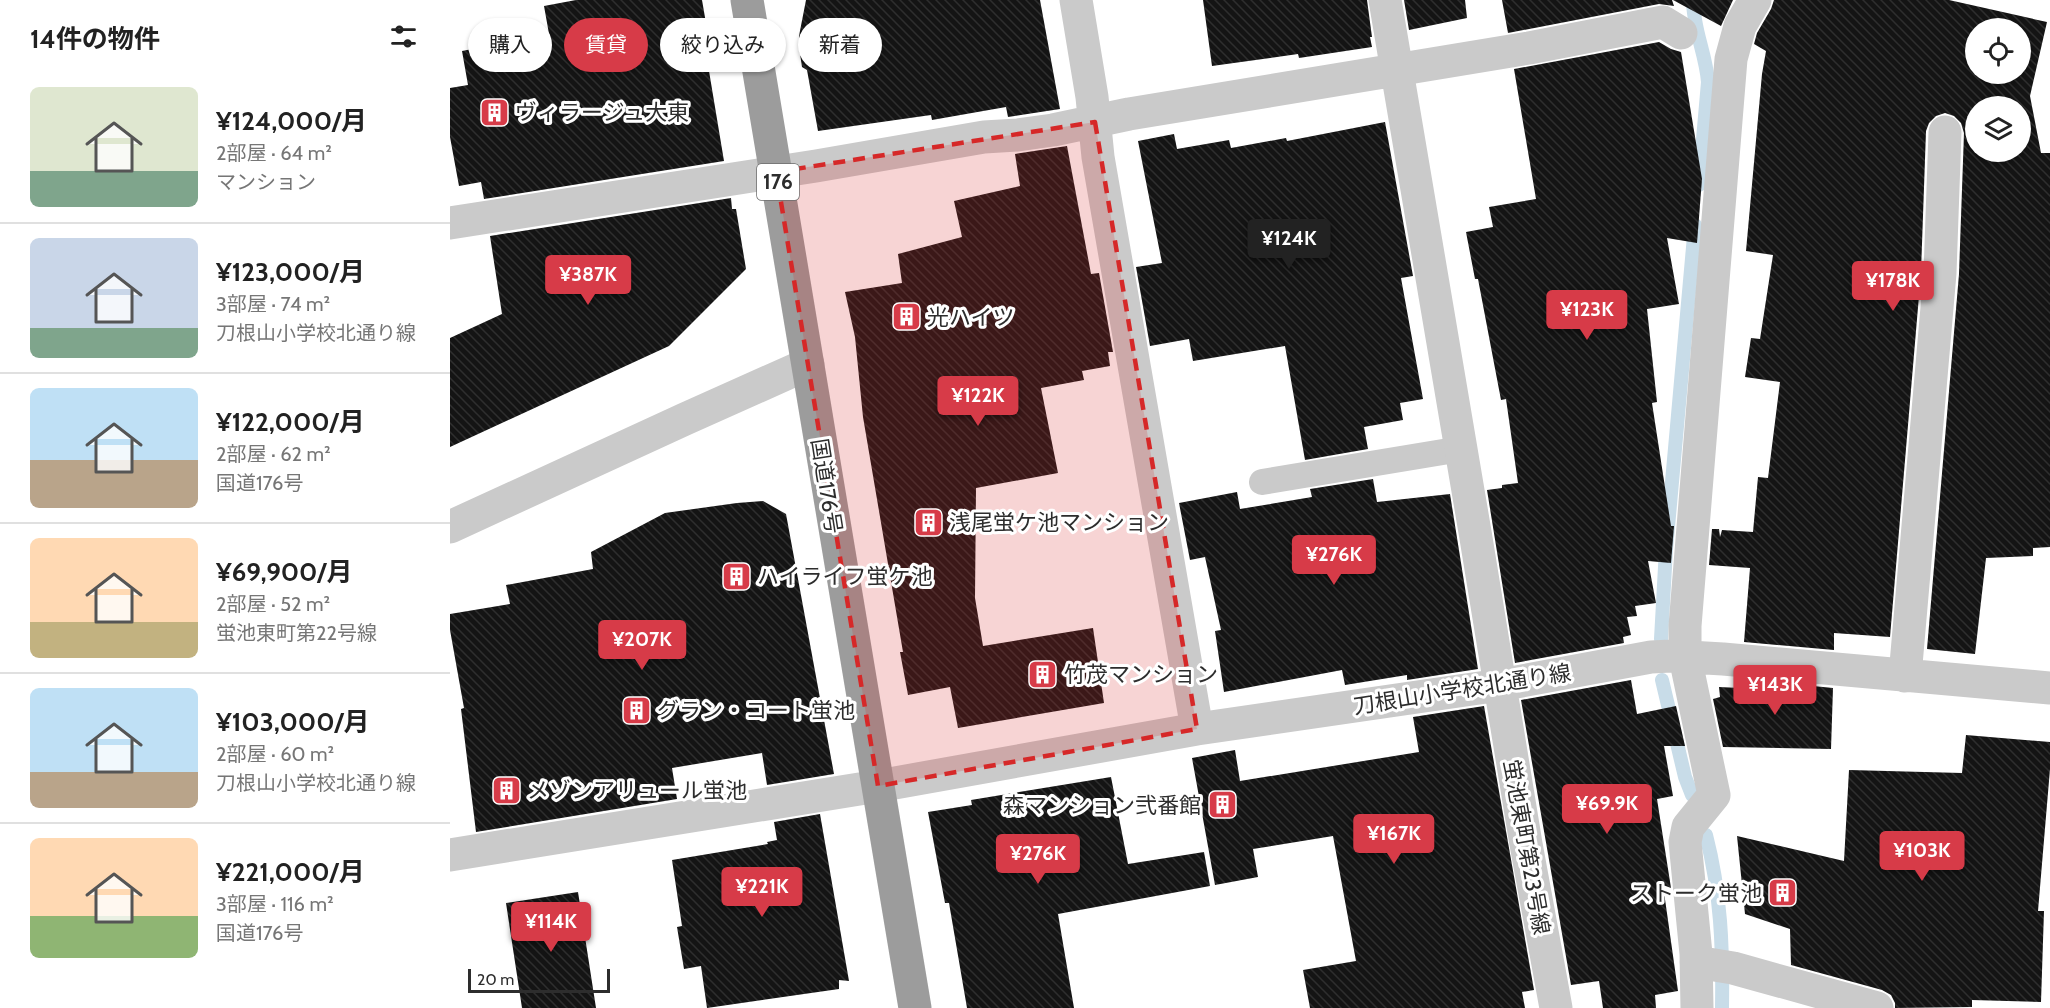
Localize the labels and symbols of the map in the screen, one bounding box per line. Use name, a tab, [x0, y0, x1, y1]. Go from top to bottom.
building icon: ヴィラージュ大東	[478, 96, 510, 128]
place label: ヴィラージュ大東	[515, 99, 689, 126]
road number: 176	[757, 164, 799, 200]
pin: ¥124K	[1247, 219, 1331, 270]
pin: ¥387K	[546, 255, 630, 306]
pin: ¥178K	[1851, 261, 1935, 312]
pin: ¥123K	[1545, 290, 1629, 341]
building icon: 光ハイツ	[890, 301, 922, 333]
place label: 光ハイツ	[927, 304, 1015, 331]
pin: ¥122K	[936, 376, 1020, 427]
street label: 国道176号	[806, 436, 847, 536]
building icon: 浅尾蛍ケ池マンション	[912, 506, 944, 538]
place label: 浅尾蛍ケ池マンション	[949, 509, 1169, 536]
pin: ¥276K	[1292, 535, 1376, 586]
building icon: ハイライフ蛍ケ池	[720, 560, 752, 592]
place label: ハイライフ蛍ケ池	[757, 563, 933, 590]
pin: ¥207K	[600, 620, 684, 671]
building icon: 竹茂マンション	[1027, 658, 1059, 690]
street label: 刀根山小学校北通り線	[1351, 659, 1573, 720]
place label: 竹茂マンション	[1064, 661, 1218, 688]
pin: ¥143K	[1733, 665, 1817, 716]
building icon: グラン・コート蛍池	[620, 694, 652, 726]
place label: グラン・コート蛍池	[657, 697, 855, 724]
street label: 蛍池東町第23号線	[1498, 757, 1555, 937]
building icon: メゾンアリュール蛍池	[490, 774, 522, 806]
place label: メゾンアリュール蛍池	[527, 777, 747, 804]
pin: ¥69.9K	[1558, 784, 1656, 835]
building icon: 森マンション弐番館	[1206, 789, 1238, 821]
place label: 森マンション弐番館	[1003, 792, 1201, 819]
pin: ¥167K	[1352, 814, 1436, 865]
pin: ¥103K	[1880, 831, 1964, 882]
pin: ¥276K	[996, 834, 1080, 885]
pin: ¥221K	[720, 867, 804, 918]
building icon: ストーク蛍池	[1767, 877, 1799, 909]
place label: ストーク蛍池	[1630, 880, 1762, 907]
pin: ¥114K	[509, 902, 593, 953]
scale bar	[468, 966, 610, 994]

